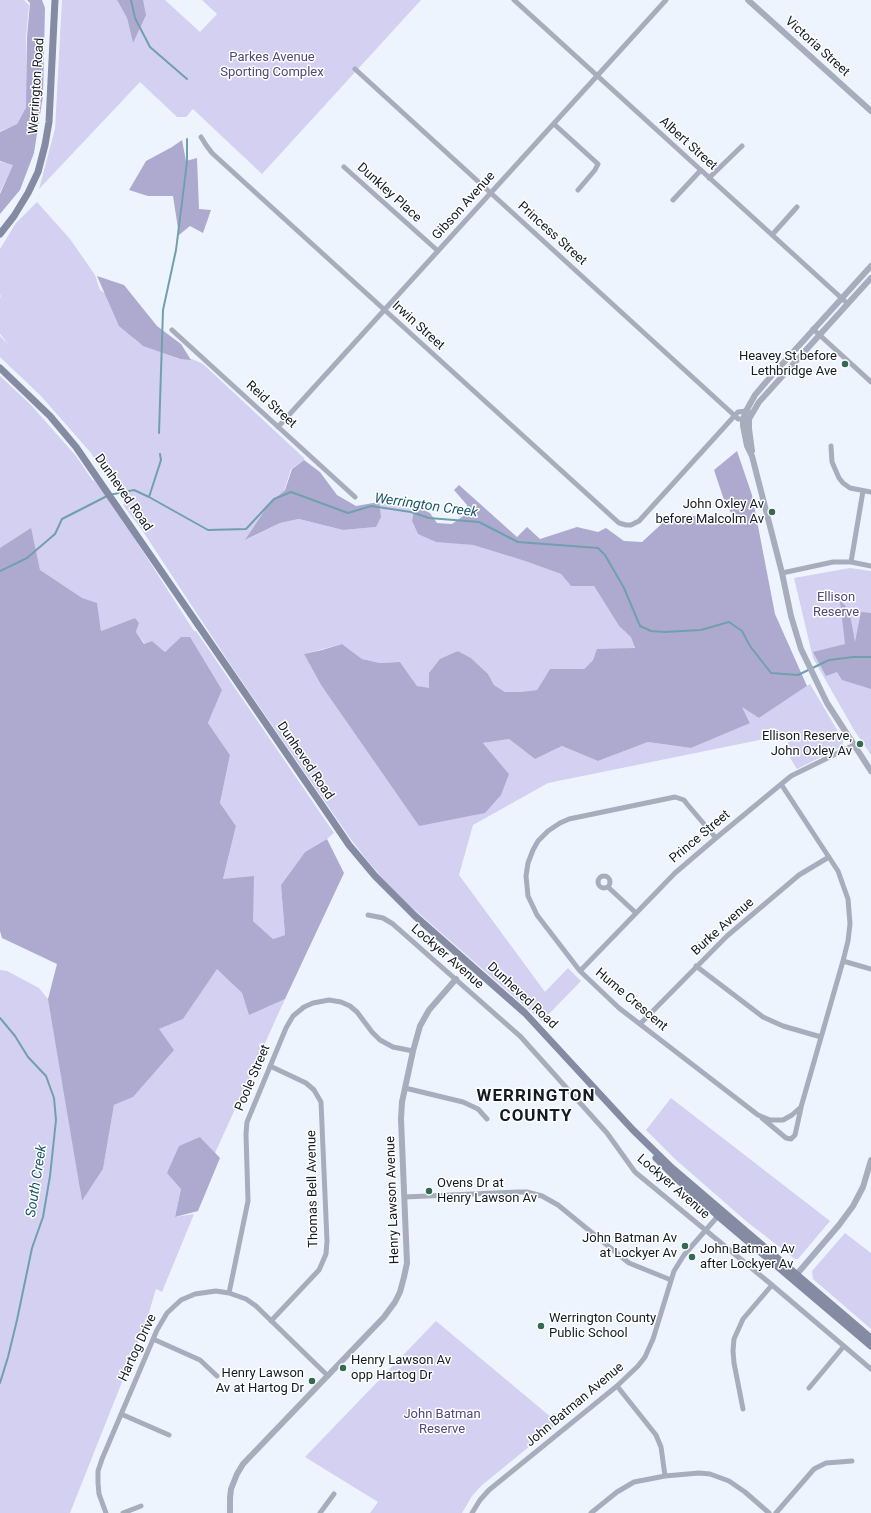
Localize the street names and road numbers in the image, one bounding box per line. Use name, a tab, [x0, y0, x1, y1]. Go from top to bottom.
street label: Victoria Street	[781, 14, 853, 80]
street label: Werrington Road	[26, 37, 48, 135]
street label: Albert Street	[656, 114, 720, 174]
street label: Dunkley Place	[354, 160, 424, 226]
street label: Gibson Avenue	[429, 169, 499, 243]
street label: Princess Street	[514, 199, 590, 269]
street label: Irwin Street	[388, 298, 448, 354]
street label: Reid Street	[242, 378, 300, 432]
street label: Dunheved Road	[91, 452, 155, 534]
street label: Dunheved Road	[273, 719, 337, 803]
street label: Prince Street	[667, 807, 733, 867]
street label: Burke Avenue	[689, 895, 757, 959]
street label: Lockyer Avenue	[408, 921, 486, 993]
street label: Dunheved Road	[484, 959, 560, 1033]
street label: Hume Crescent	[592, 965, 670, 1035]
street label: Poole Street	[232, 1042, 274, 1114]
street label: Thomas Bell Avenue	[304, 1130, 322, 1248]
street label: Henry Lawson Avenue	[383, 1136, 403, 1264]
street label: Lockyer Avenue	[634, 1151, 712, 1223]
street label: Hartog Drive	[116, 1312, 160, 1384]
street label: John Batman Avenue	[523, 1360, 627, 1450]

